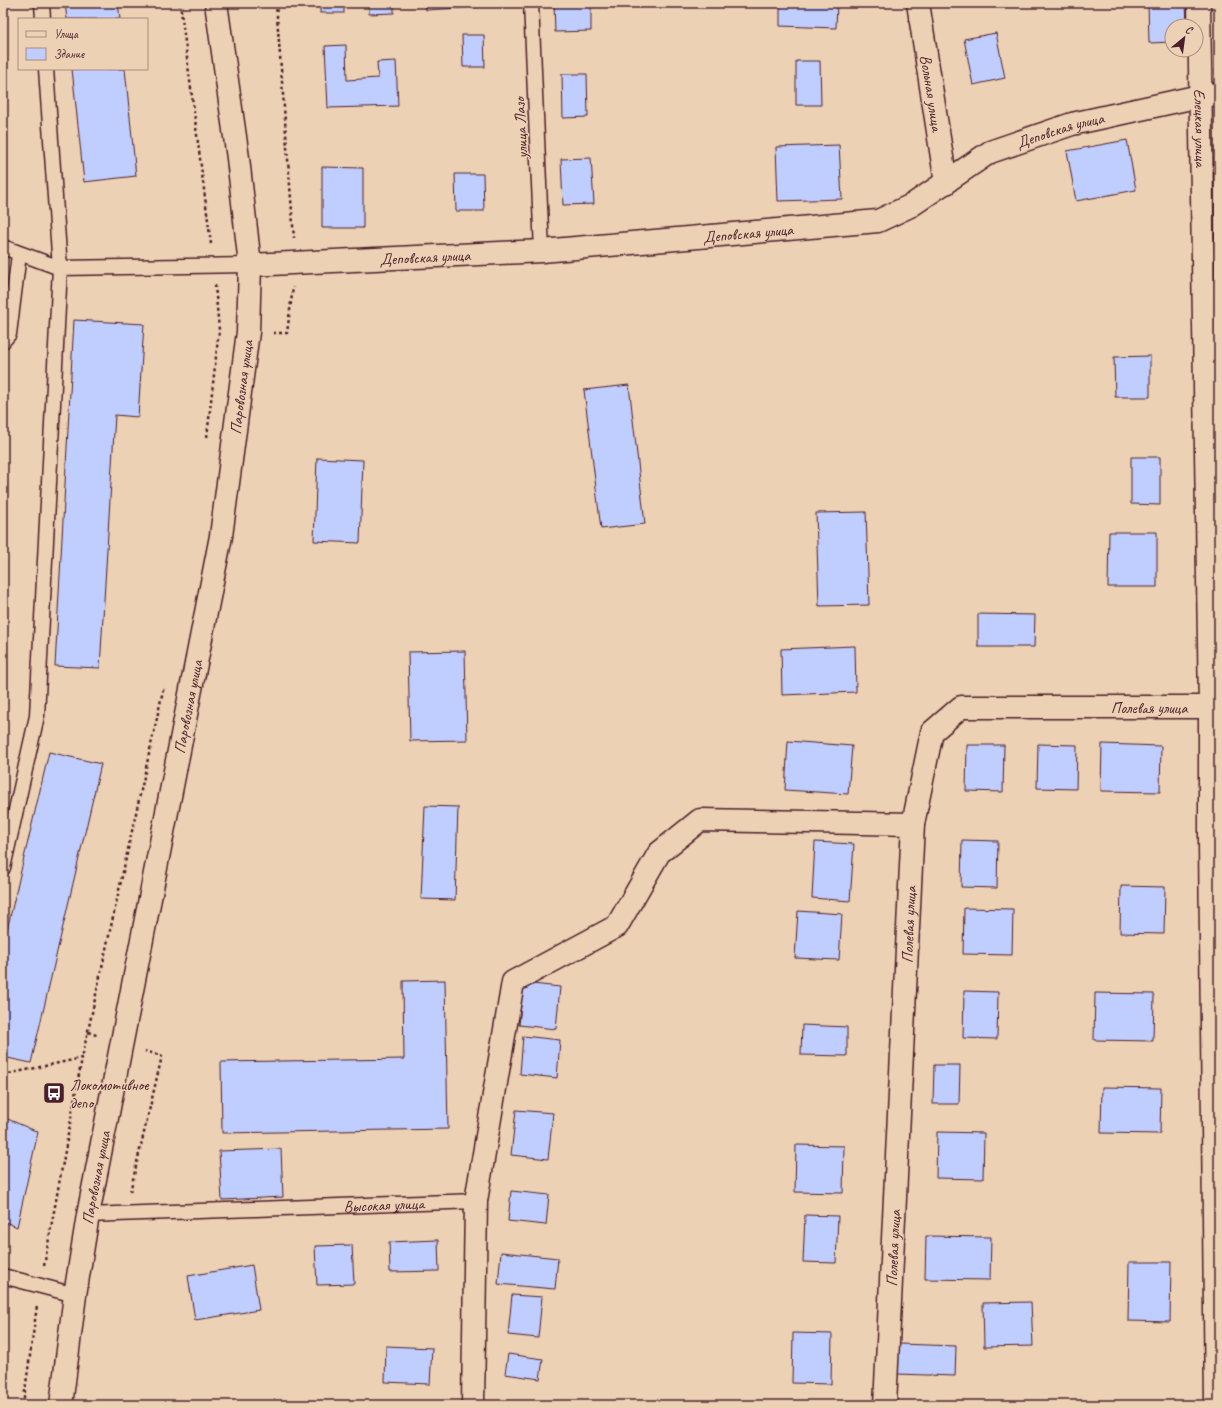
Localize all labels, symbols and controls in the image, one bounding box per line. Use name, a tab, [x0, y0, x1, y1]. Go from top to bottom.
legend	[18, 18, 148, 70]
north arrow	[1164, 18, 1204, 58]
text: С	[1183, 22, 1196, 37]
text: Улица	[54, 26, 79, 42]
text: Здание	[54, 46, 85, 62]
street label: Вольная улица	[915, 53, 947, 134]
street label: Елецкая улица	[1189, 89, 1211, 169]
street label: улица Лазо	[509, 94, 533, 160]
street label: Деповская улица	[1014, 108, 1107, 153]
street label: Деповская улица	[702, 220, 795, 248]
street label: Деповская улица	[379, 245, 472, 270]
street label: Паровозная улица	[226, 337, 258, 435]
street label: Паровозная улица	[170, 657, 208, 755]
street label: Полевая улица	[1111, 698, 1188, 718]
street label: Полевая улица	[897, 885, 921, 963]
place label: Локомотивное депо	[70, 1075, 150, 1113]
bus stop icon: Локомотивное депо	[41, 1080, 67, 1106]
street label: Паровозная улица	[78, 1128, 116, 1226]
street label: Высокая улица	[343, 1194, 426, 1217]
street label: Полевая улица	[882, 1208, 905, 1287]

